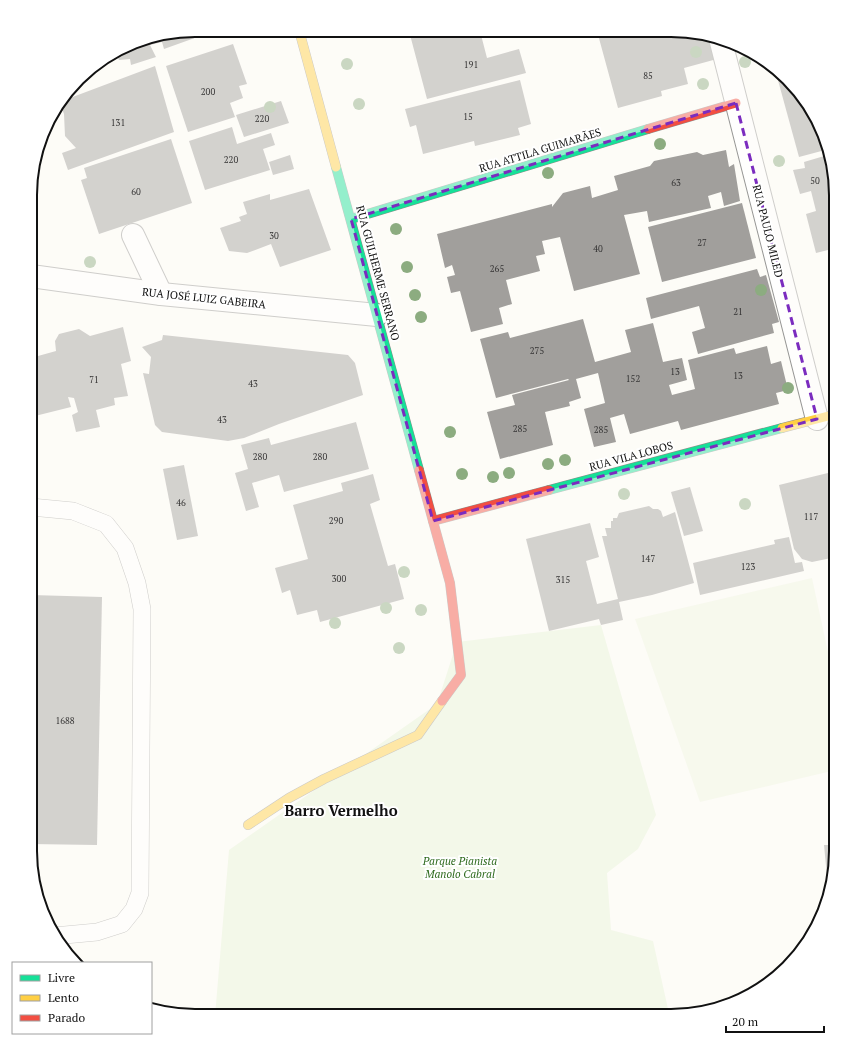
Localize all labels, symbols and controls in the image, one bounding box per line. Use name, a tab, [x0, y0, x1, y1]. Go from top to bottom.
house number: 191	[464, 59, 478, 71]
house number: 85	[643, 70, 653, 82]
house number: 200	[201, 86, 215, 98]
house number: 15	[463, 111, 473, 123]
house number: 220	[255, 113, 269, 125]
house number: 131	[111, 117, 125, 129]
street label: RUA ATTILA GUIMARÃES	[477, 125, 603, 175]
house number: 220	[224, 154, 238, 166]
house number: 50	[810, 175, 820, 187]
house number: 63	[671, 177, 681, 189]
street label: RUA PAULO MILED	[750, 183, 786, 279]
house number: 60	[131, 186, 141, 198]
street label: RUA GUILHERME SERRANO	[353, 204, 403, 342]
house number: 30	[269, 230, 279, 242]
house number: 27	[697, 237, 707, 249]
house number: 40	[593, 243, 603, 255]
house number: 265	[490, 263, 504, 275]
street label: RUA JOSÉ LUIZ GABEIRA	[141, 285, 267, 312]
house number: 21	[733, 306, 743, 318]
house number: 275	[530, 345, 544, 357]
house number: 13	[670, 366, 680, 378]
house number: 13	[733, 370, 743, 382]
house number: 152	[626, 373, 640, 385]
house number: 71	[89, 374, 99, 386]
house number: 43	[248, 378, 258, 390]
house number: 43	[217, 414, 227, 426]
house number: 285	[513, 423, 527, 435]
house number: 285	[594, 424, 608, 436]
street label: RUA VILA LOBOS	[588, 438, 675, 474]
house number: 280	[253, 451, 267, 463]
house number: 280	[313, 451, 327, 463]
house number: 46	[176, 497, 186, 509]
house number: 117	[804, 511, 818, 523]
house number: 290	[329, 515, 343, 527]
house number: 147	[641, 553, 655, 565]
house number: 123	[741, 561, 755, 573]
house number: 300	[332, 573, 346, 585]
house number: 315	[556, 574, 570, 586]
house number: 1688	[55, 715, 75, 727]
district label: Barro Vermelho	[284, 800, 398, 820]
park label: Parque Pianista Manolo Cabral	[422, 854, 497, 881]
legend	[12, 962, 152, 1034]
text: Livre	[48, 970, 75, 985]
text: Lento	[48, 990, 79, 1005]
scale bar	[726, 1008, 824, 1034]
text: Parado	[48, 1010, 86, 1025]
text: 20 m	[732, 1014, 759, 1029]

